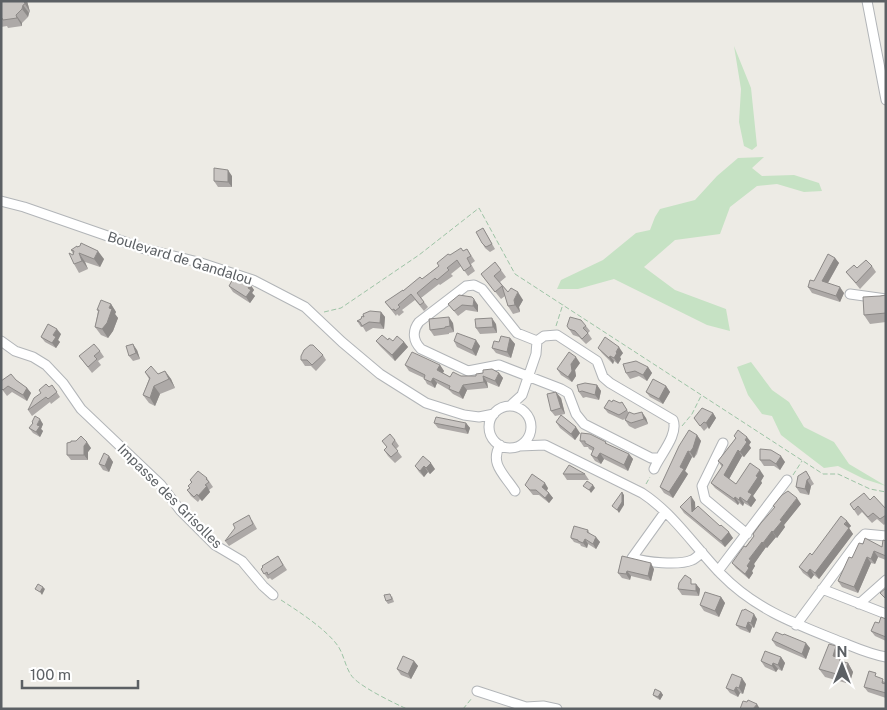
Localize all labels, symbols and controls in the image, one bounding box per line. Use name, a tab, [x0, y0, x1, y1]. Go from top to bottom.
street label: Boulevard de Gandalou	[106, 228, 254, 288]
street label: Impasse des Grisolles	[115, 441, 225, 551]
north arrow	[817, 640, 867, 690]
text: N	[837, 644, 847, 660]
scale bar	[22, 658, 139, 690]
text: 100 m	[30, 666, 71, 683]

